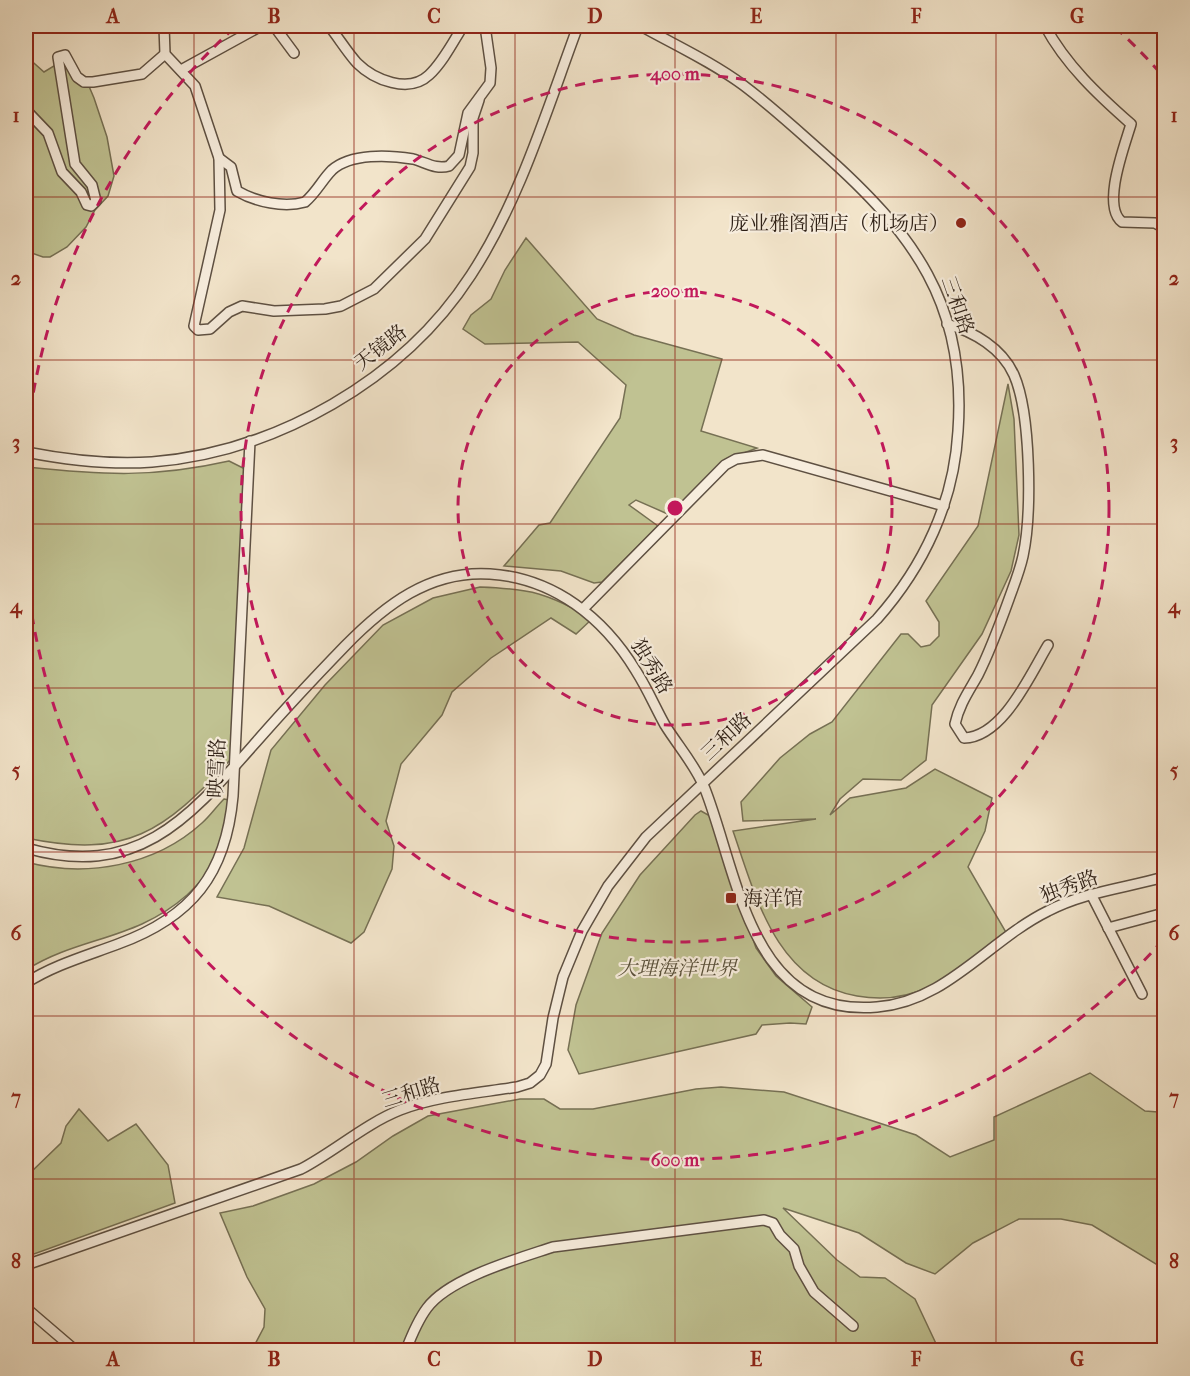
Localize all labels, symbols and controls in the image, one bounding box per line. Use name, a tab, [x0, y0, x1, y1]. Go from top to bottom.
text: A	[105, 5, 121, 28]
text: B	[267, 5, 281, 28]
text: C	[427, 5, 441, 28]
text: D	[587, 5, 603, 28]
text: E	[750, 5, 762, 28]
text: F	[910, 5, 922, 28]
text: G	[1070, 5, 1084, 28]
text: 400 m	[649, 64, 701, 85]
text: 1	[12, 104, 20, 127]
text: 1	[1170, 104, 1178, 127]
place label: 庞业雅阁酒店（机场店）	[729, 212, 949, 235]
marker: 庞业雅阁酒店（机场店）	[954, 216, 968, 230]
text: 2	[11, 267, 21, 290]
text: 2	[1169, 267, 1179, 290]
street label: 三和路	[937, 273, 978, 337]
text: 200 m	[651, 281, 700, 302]
street label: 天镜路	[350, 320, 411, 375]
text: 3	[12, 431, 20, 454]
text: 3	[1170, 431, 1178, 454]
centre of rings	[665, 498, 685, 518]
text: 4	[9, 595, 23, 619]
text: 4	[1167, 595, 1181, 619]
street label: 独秀路	[626, 635, 677, 698]
street label: 三和路	[697, 707, 756, 765]
street label: 映雪路	[203, 737, 230, 799]
text: 5	[12, 759, 21, 782]
text: 5	[1170, 759, 1179, 782]
street label: 独秀路	[1037, 865, 1101, 908]
place label: 海洋馆	[743, 887, 803, 910]
marker: 海洋馆	[724, 891, 738, 905]
text: 6	[11, 922, 23, 945]
text: 6	[1169, 922, 1181, 945]
park label: 大理海洋世界	[617, 957, 739, 980]
street label: 三和路	[379, 1073, 443, 1112]
text: 7	[10, 1086, 21, 1109]
text: 7	[1168, 1086, 1179, 1109]
text: 600 m	[651, 1150, 700, 1171]
text: 8	[11, 1250, 21, 1273]
text: 8	[1169, 1250, 1179, 1273]
text: A	[105, 1348, 121, 1371]
text: B	[267, 1348, 281, 1371]
text: C	[427, 1348, 441, 1371]
text: D	[587, 1348, 603, 1371]
text: E	[750, 1348, 762, 1371]
text: F	[910, 1348, 922, 1371]
text: G	[1070, 1348, 1084, 1371]

